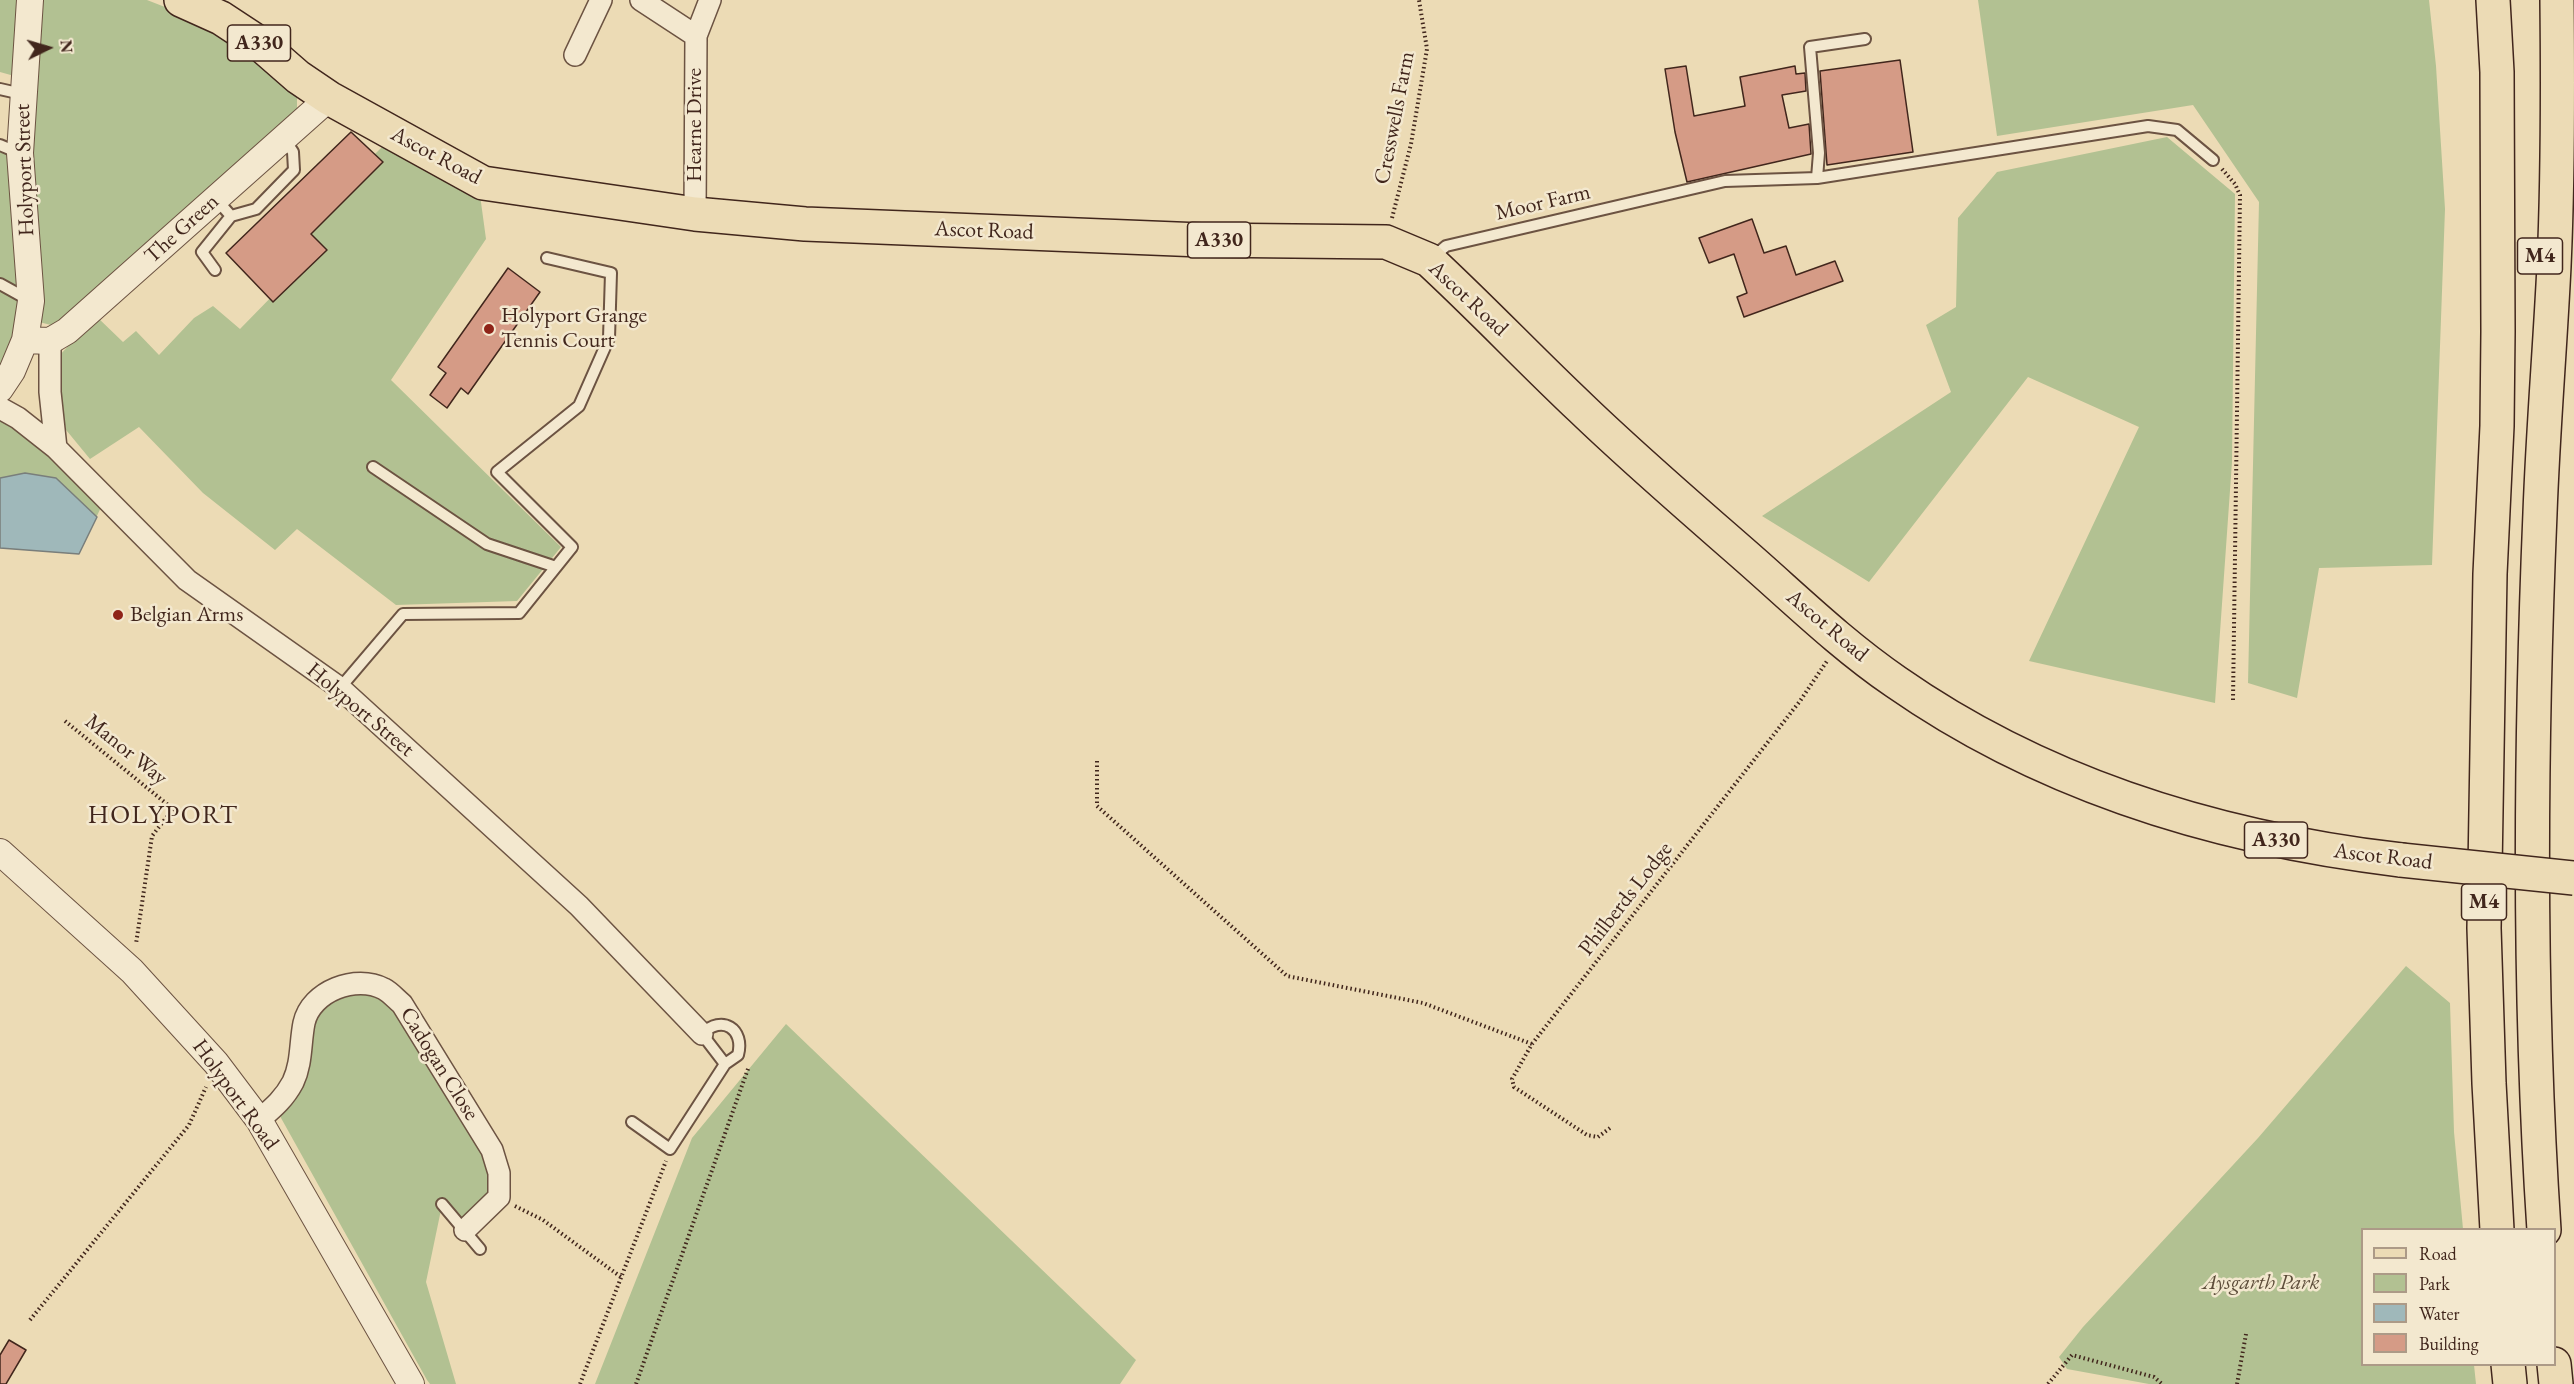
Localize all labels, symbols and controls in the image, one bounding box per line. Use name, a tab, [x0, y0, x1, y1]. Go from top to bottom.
north arrow	[18, 18, 78, 78]
road number: A330	[228, 25, 290, 61]
text: N	[55, 39, 77, 54]
street label: Cresswells Farm	[1369, 49, 1421, 187]
street label: Hearne Drive	[682, 68, 708, 182]
street label: Holyport Street	[9, 103, 41, 237]
street label: Ascot Road	[386, 121, 486, 191]
street label: Moor Farm	[1493, 179, 1593, 227]
street label: The Green	[139, 189, 225, 269]
street label: Ascot Road	[934, 216, 1034, 246]
road number: A330	[1188, 222, 1250, 258]
road number: M4	[2518, 238, 2562, 274]
street label: Ascot Road	[1423, 256, 1513, 342]
place label: Holyport Grange Tennis Court	[501, 303, 647, 354]
marker: Holyport Grange Tennis Court	[482, 322, 496, 336]
street label: Ascot Road	[1781, 584, 1873, 668]
place label: Belgian Arms	[130, 602, 243, 628]
marker: Belgian Arms	[111, 608, 125, 622]
street label: Holyport Street	[301, 657, 419, 763]
street label: Manor Way	[79, 709, 173, 791]
district label: HOLYPORT	[88, 800, 238, 832]
road number: A330	[2244, 822, 2308, 858]
street label: Philberds Lodge	[1573, 837, 1679, 961]
street label: Ascot Road	[2332, 838, 2434, 876]
road number: M4	[2462, 884, 2506, 920]
street label: Cadogan Close	[394, 1003, 484, 1125]
street label: Holyport Road	[186, 1035, 284, 1155]
legend	[2361, 1228, 2556, 1366]
text: Road	[2419, 1242, 2457, 1265]
park label: Aysgarth Park	[2203, 1270, 2319, 1296]
text: Park	[2419, 1272, 2450, 1295]
text: Water	[2419, 1302, 2460, 1325]
text: Building	[2419, 1332, 2479, 1355]

